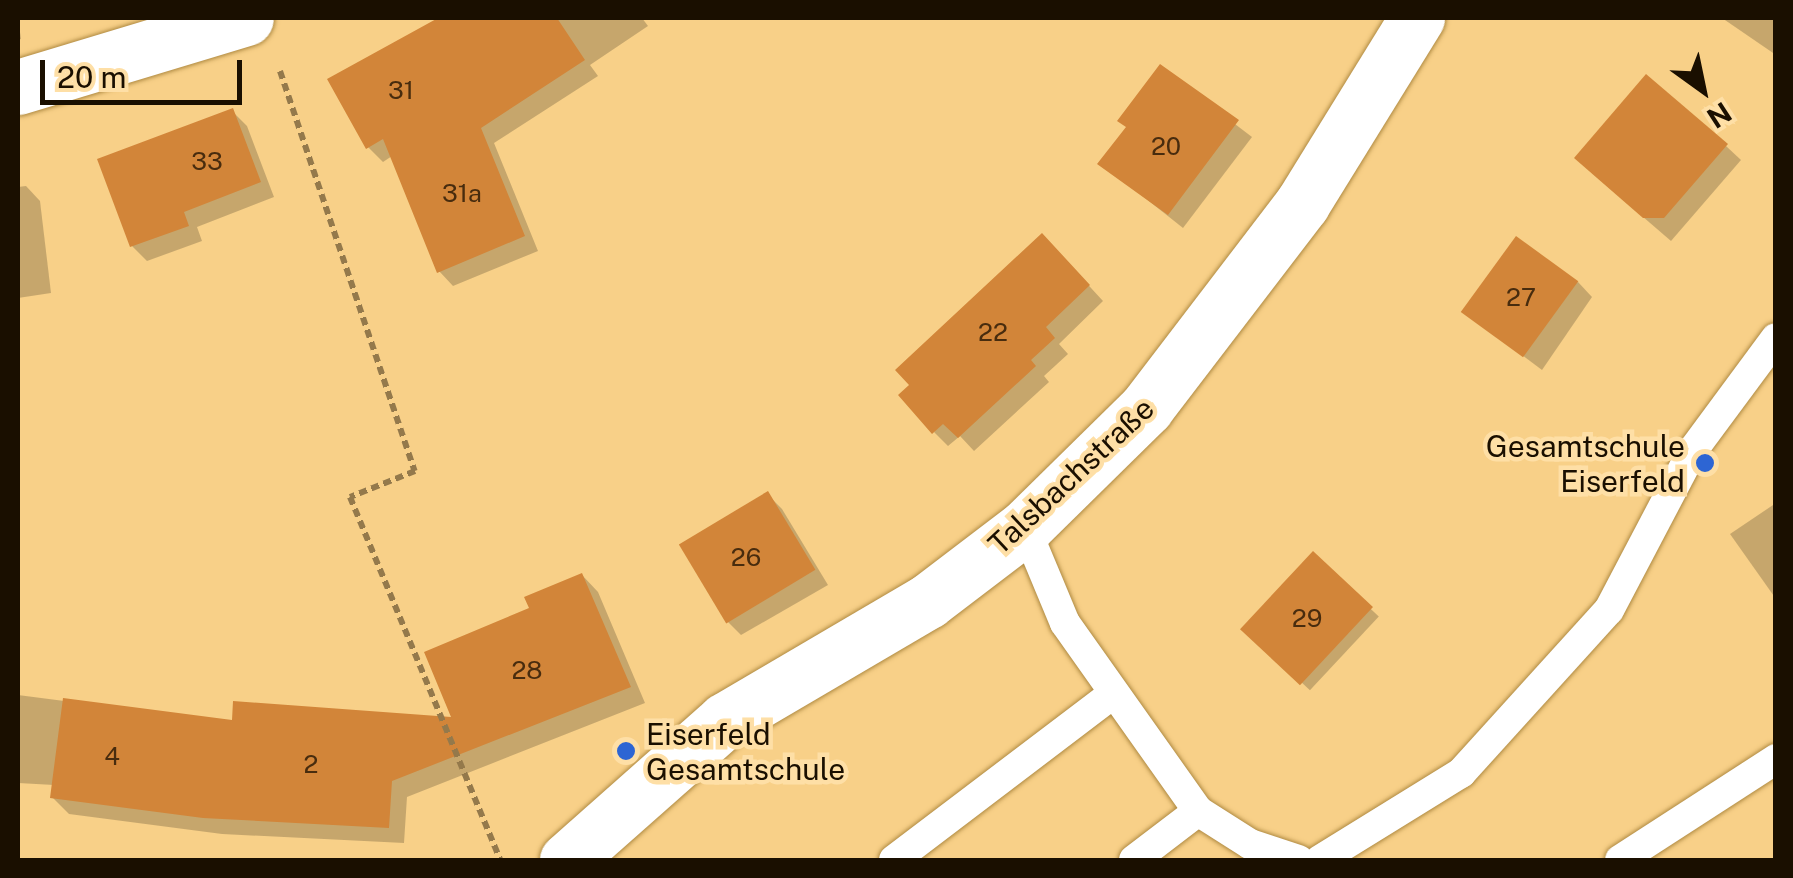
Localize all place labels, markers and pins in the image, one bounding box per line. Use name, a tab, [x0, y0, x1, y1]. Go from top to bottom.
place label: Gesamtschule Eiserfeld	[1486, 428, 1685, 498]
marker: Gesamtschule Eiserfeld	[1694, 452, 1716, 474]
place label: Eiserfeld Gesamtschule	[646, 716, 845, 786]
marker: Eiserfeld Gesamtschule	[615, 740, 637, 762]

